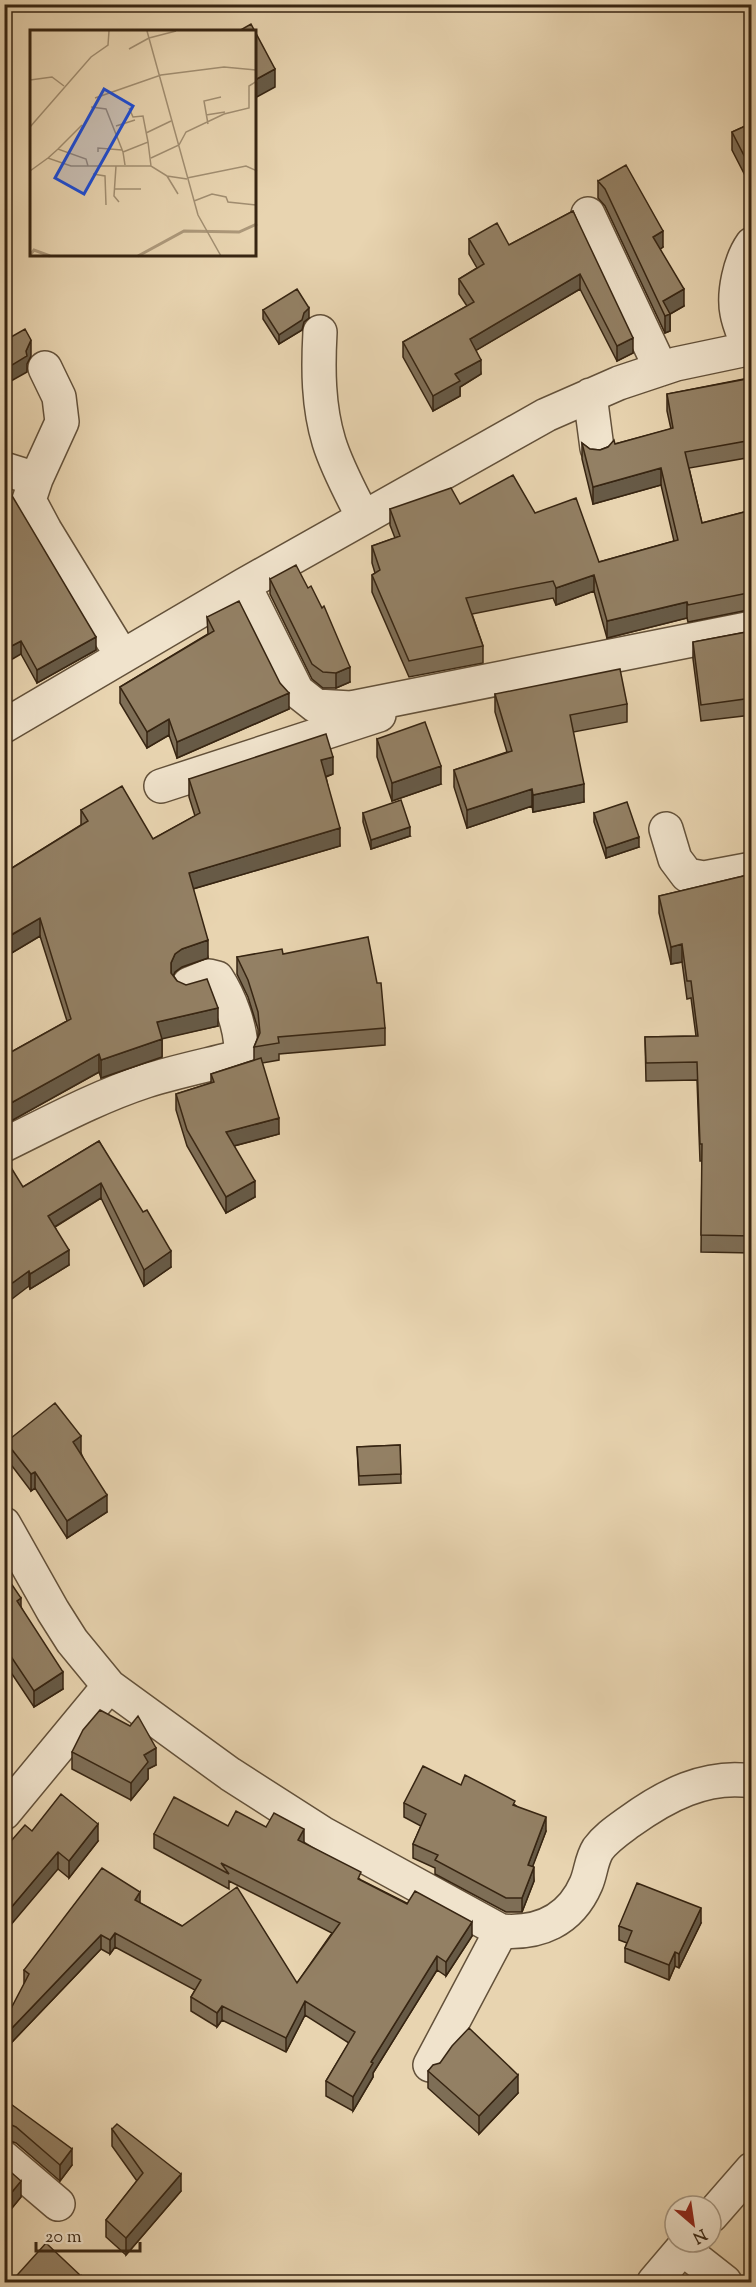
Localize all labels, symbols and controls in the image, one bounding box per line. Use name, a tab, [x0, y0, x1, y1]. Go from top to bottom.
inset map	[30, 30, 256, 256]
north arrow	[663, 2194, 723, 2254]
scale bar	[36, 2215, 140, 2253]
text: N	[688, 2222, 710, 2248]
text: 20 m	[45, 2225, 82, 2251]

